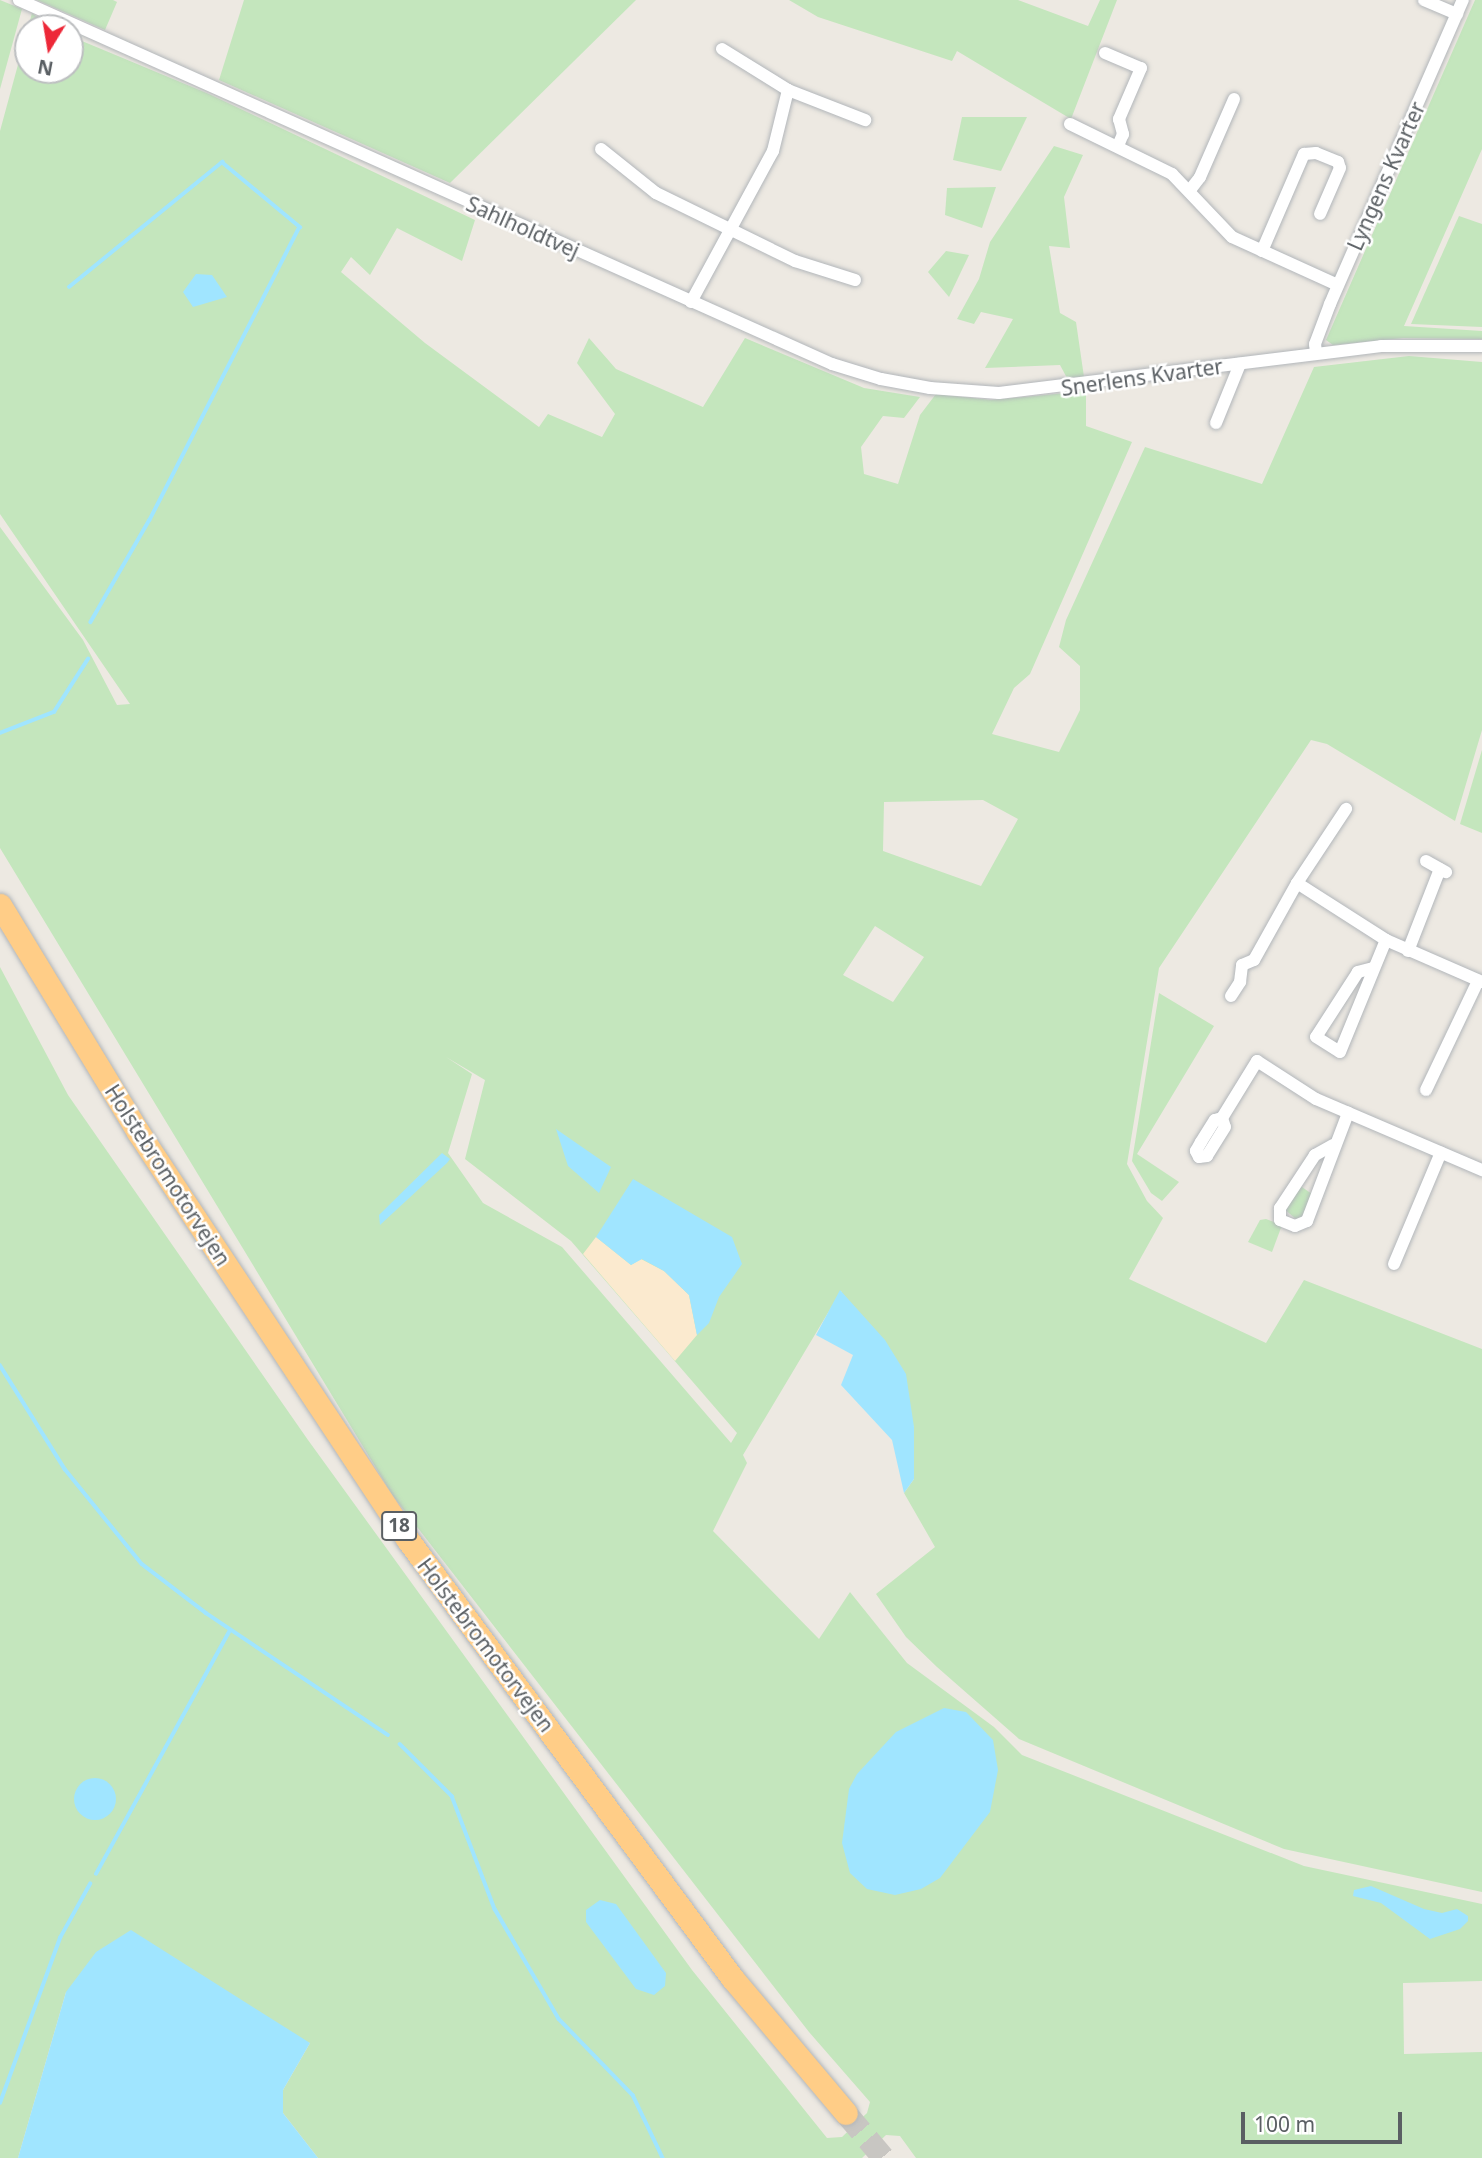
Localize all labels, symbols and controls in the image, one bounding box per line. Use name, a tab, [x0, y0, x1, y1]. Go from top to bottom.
north arrow	[14, 14, 84, 84]
text: N	[35, 53, 55, 82]
street label: Lyngens Kvarter	[1342, 98, 1430, 254]
street label: Sahlholdtvej	[462, 191, 584, 263]
street label: Snerlens Kvarter	[1060, 353, 1224, 401]
street label: Holstebromotorvejen	[100, 1080, 236, 1270]
road number: 18	[380, 1510, 418, 1542]
street label: Holstebromotorvejen	[412, 1553, 560, 1737]
scale bar	[1244, 2098, 1405, 2142]
text: 100 m	[1254, 2110, 1315, 2138]

